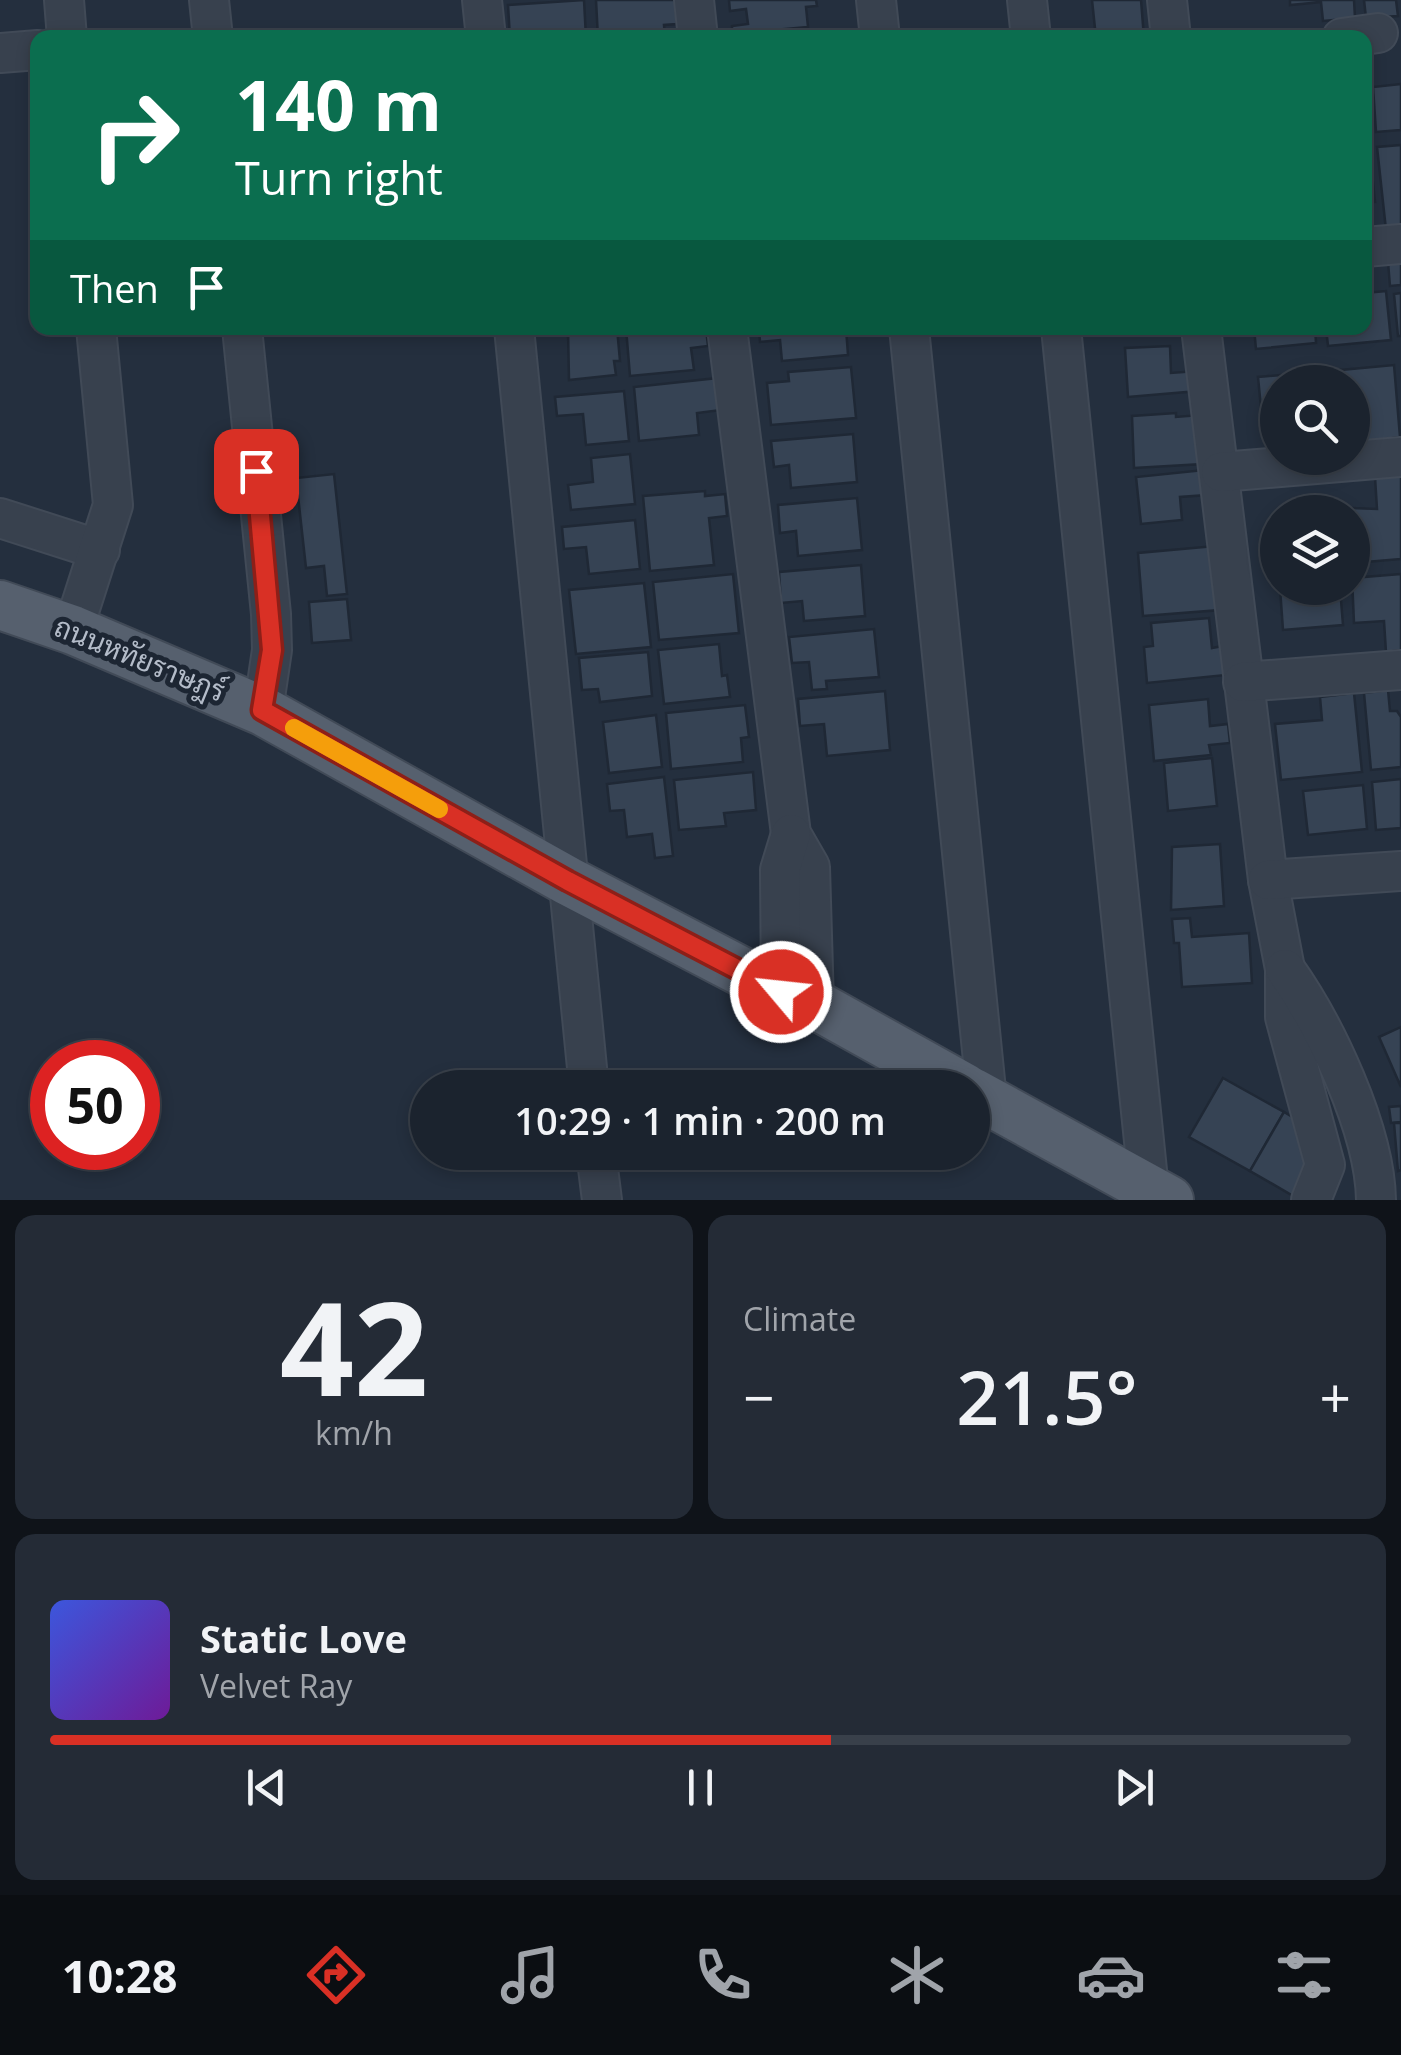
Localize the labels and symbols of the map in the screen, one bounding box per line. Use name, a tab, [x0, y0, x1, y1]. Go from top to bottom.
pin	[214, 429, 299, 514]
street label: ถนนหทัยราษฎร์	[49, 607, 231, 711]
position arrow	[729, 940, 833, 1044]
speed limit sign: 50	[30, 1040, 160, 1170]

